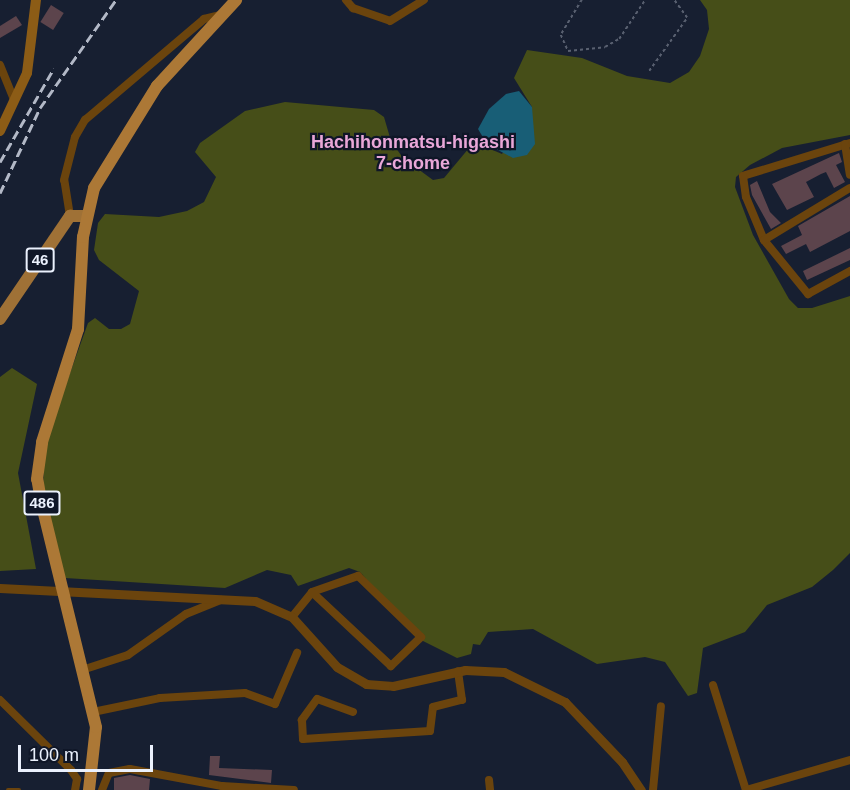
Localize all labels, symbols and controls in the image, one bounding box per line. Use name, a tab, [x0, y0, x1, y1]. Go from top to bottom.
district label: Hachihonmatsu-higashi 7-chome	[311, 132, 515, 174]
road number: 46	[25, 248, 55, 272]
road number: 486	[22, 491, 62, 515]
scale bar	[21, 733, 156, 771]
text: 100 m	[29, 745, 79, 765]

